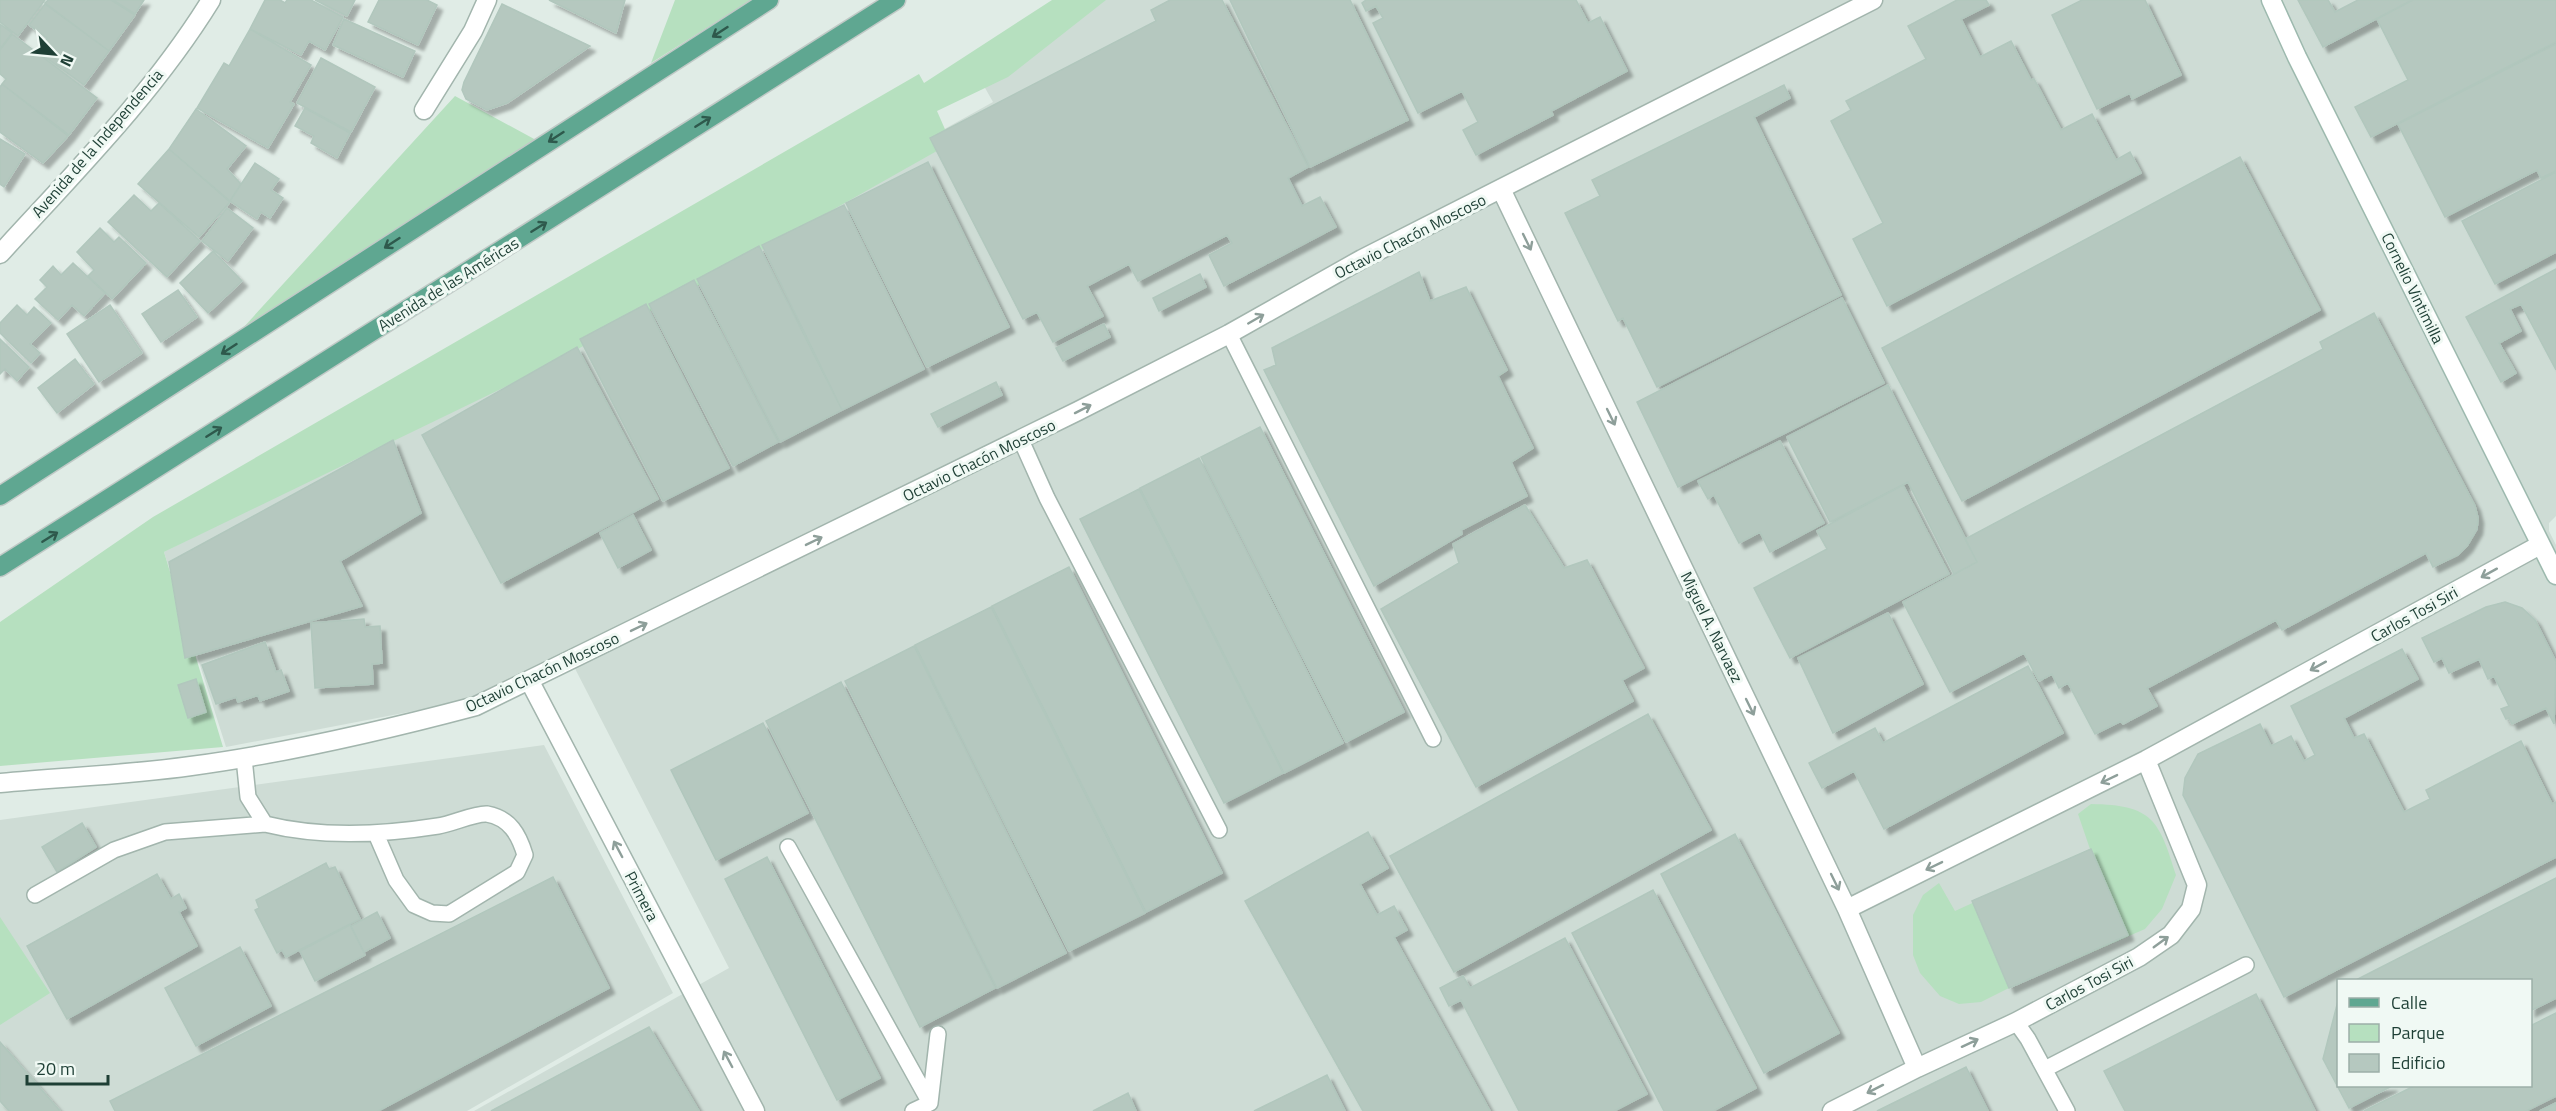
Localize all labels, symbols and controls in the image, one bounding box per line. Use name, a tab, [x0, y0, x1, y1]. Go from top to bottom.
north arrow	[24, 24, 84, 84]
one-way arrow	[712, 26, 729, 38]
text: N	[54, 50, 81, 71]
street label: Avenida de la Independencia	[26, 63, 168, 223]
one-way arrow	[695, 116, 712, 129]
one-way arrow	[548, 131, 565, 144]
street label: Octavio Chacón Moscoso	[1330, 187, 1490, 285]
one-way arrow	[530, 220, 547, 232]
street label: Cornelio Vintimilla	[2376, 228, 2450, 348]
street label: Avenida de las Américas	[373, 231, 523, 337]
one-way arrow	[1521, 232, 1533, 250]
one-way arrow	[385, 237, 401, 249]
one-way arrow	[1247, 313, 1264, 325]
one-way arrow	[220, 342, 237, 355]
one-way arrow	[1074, 402, 1092, 414]
one-way arrow	[1606, 408, 1617, 426]
street label: Octavio Chacón Moscoso	[898, 413, 1060, 507]
one-way arrow	[206, 426, 223, 439]
one-way arrow	[41, 530, 58, 542]
one-way arrow	[804, 535, 822, 547]
street label: Miguel A. Narvaez	[1675, 567, 1749, 687]
one-way arrow	[2480, 568, 2498, 579]
street label: Carlos Tosi Siri	[2366, 580, 2462, 648]
one-way arrow	[629, 620, 647, 632]
street label: Octavio Chacón Moscoso	[461, 626, 623, 718]
one-way arrow	[2309, 661, 2326, 673]
one-way arrow	[1745, 697, 1757, 715]
one-way arrow	[2100, 773, 2118, 785]
one-way arrow	[612, 841, 624, 858]
one-way arrow	[1926, 860, 1944, 872]
street label: Primera	[619, 867, 665, 925]
one-way arrow	[1829, 873, 1841, 891]
one-way arrow	[2152, 936, 2168, 948]
street label: Carlos Tosi Siri	[2041, 950, 2137, 1016]
legend	[2337, 979, 2532, 1087]
text: Calle	[2391, 989, 2427, 1016]
text: Parque	[2391, 1019, 2445, 1046]
one-way arrow	[1961, 1037, 1979, 1049]
scale bar	[27, 1048, 108, 1086]
text: Edificio	[2391, 1049, 2445, 1076]
one-way arrow	[721, 1050, 733, 1068]
text: 20 m	[36, 1055, 75, 1082]
one-way arrow	[1866, 1084, 1884, 1096]

